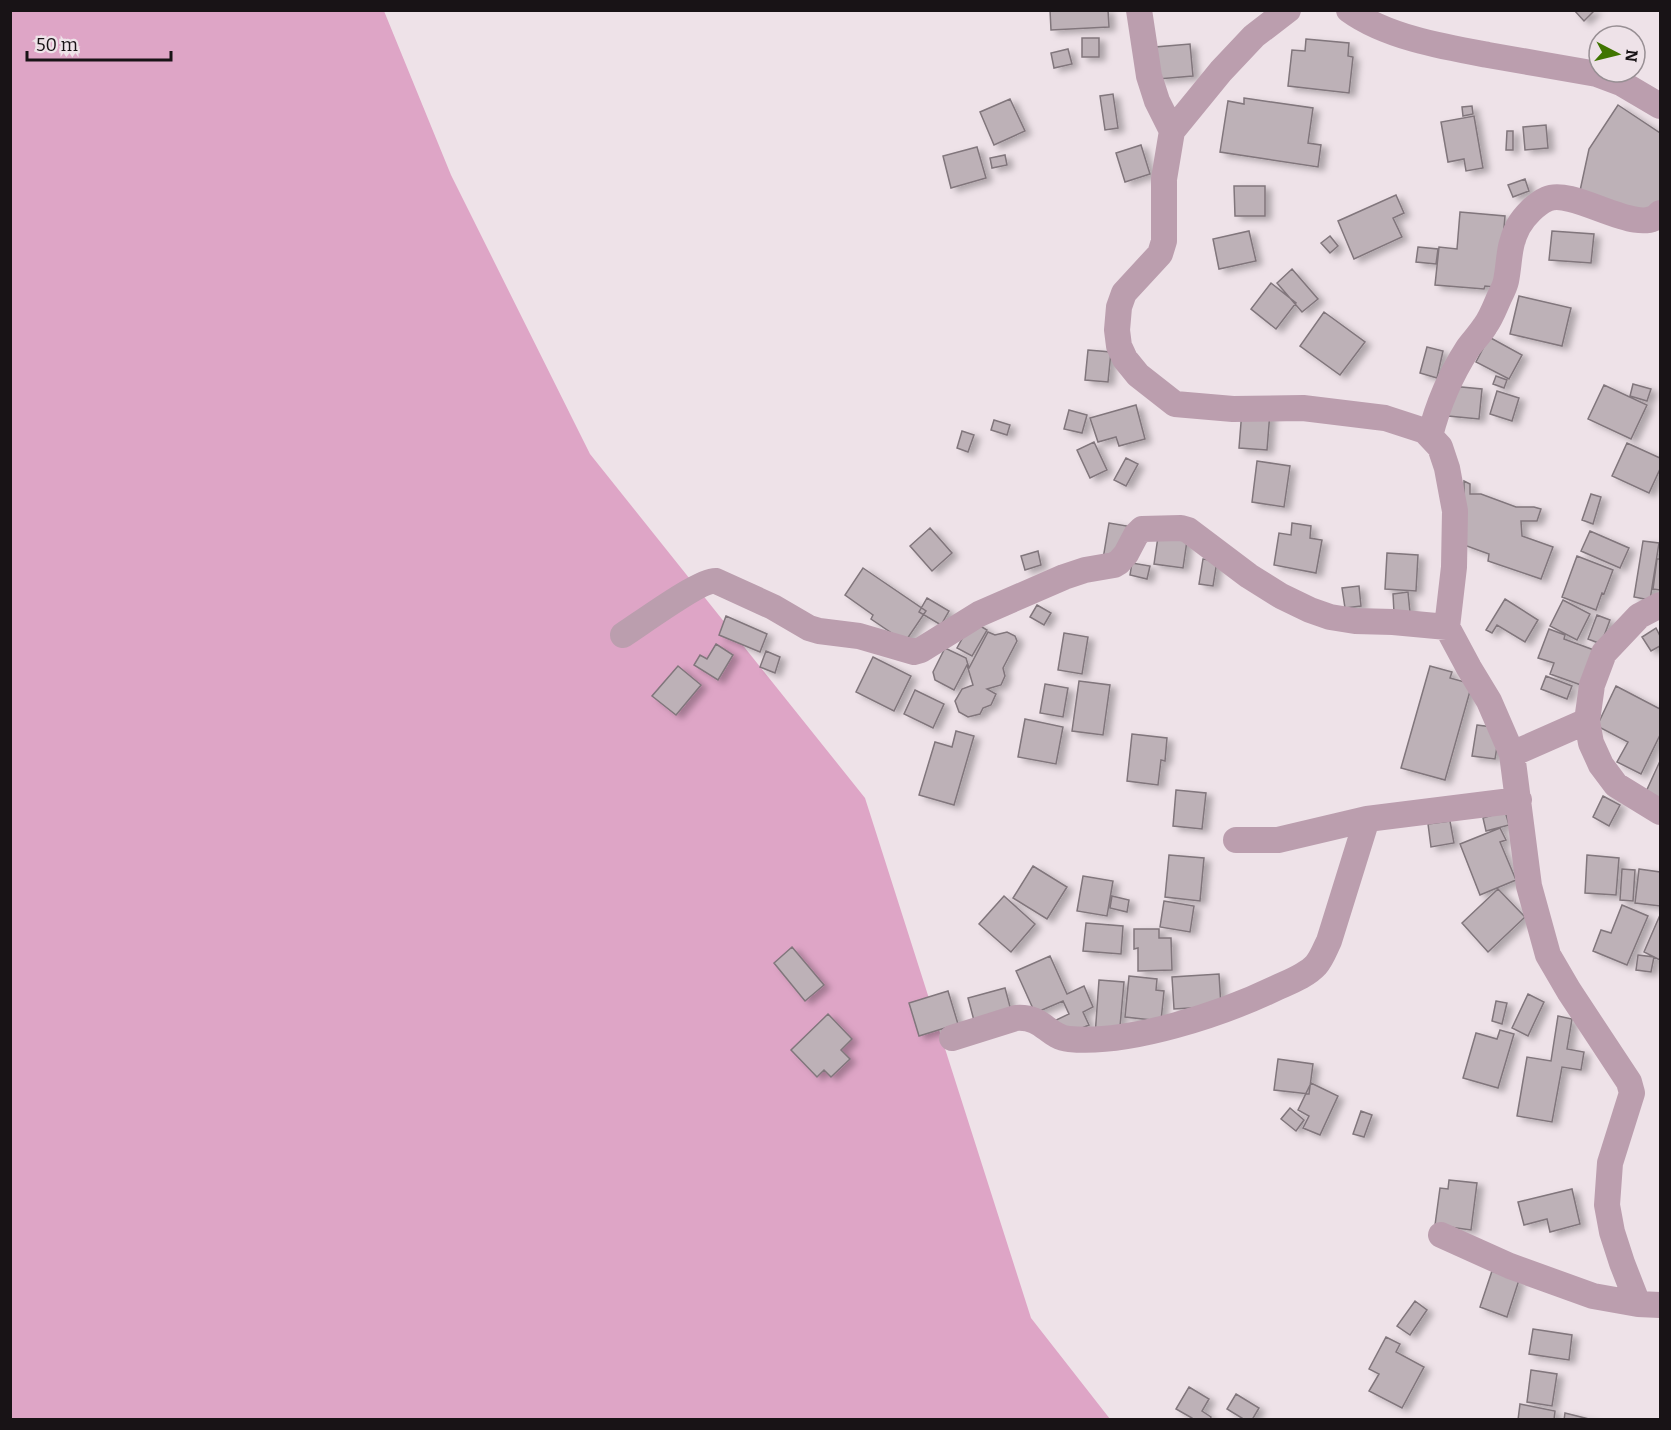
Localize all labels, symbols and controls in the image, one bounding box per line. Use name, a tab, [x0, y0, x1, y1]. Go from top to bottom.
scale bar	[27, 24, 171, 62]
north arrow	[1587, 24, 1647, 84]
text: 50 m	[36, 34, 78, 56]
text: N	[1621, 48, 1642, 63]

